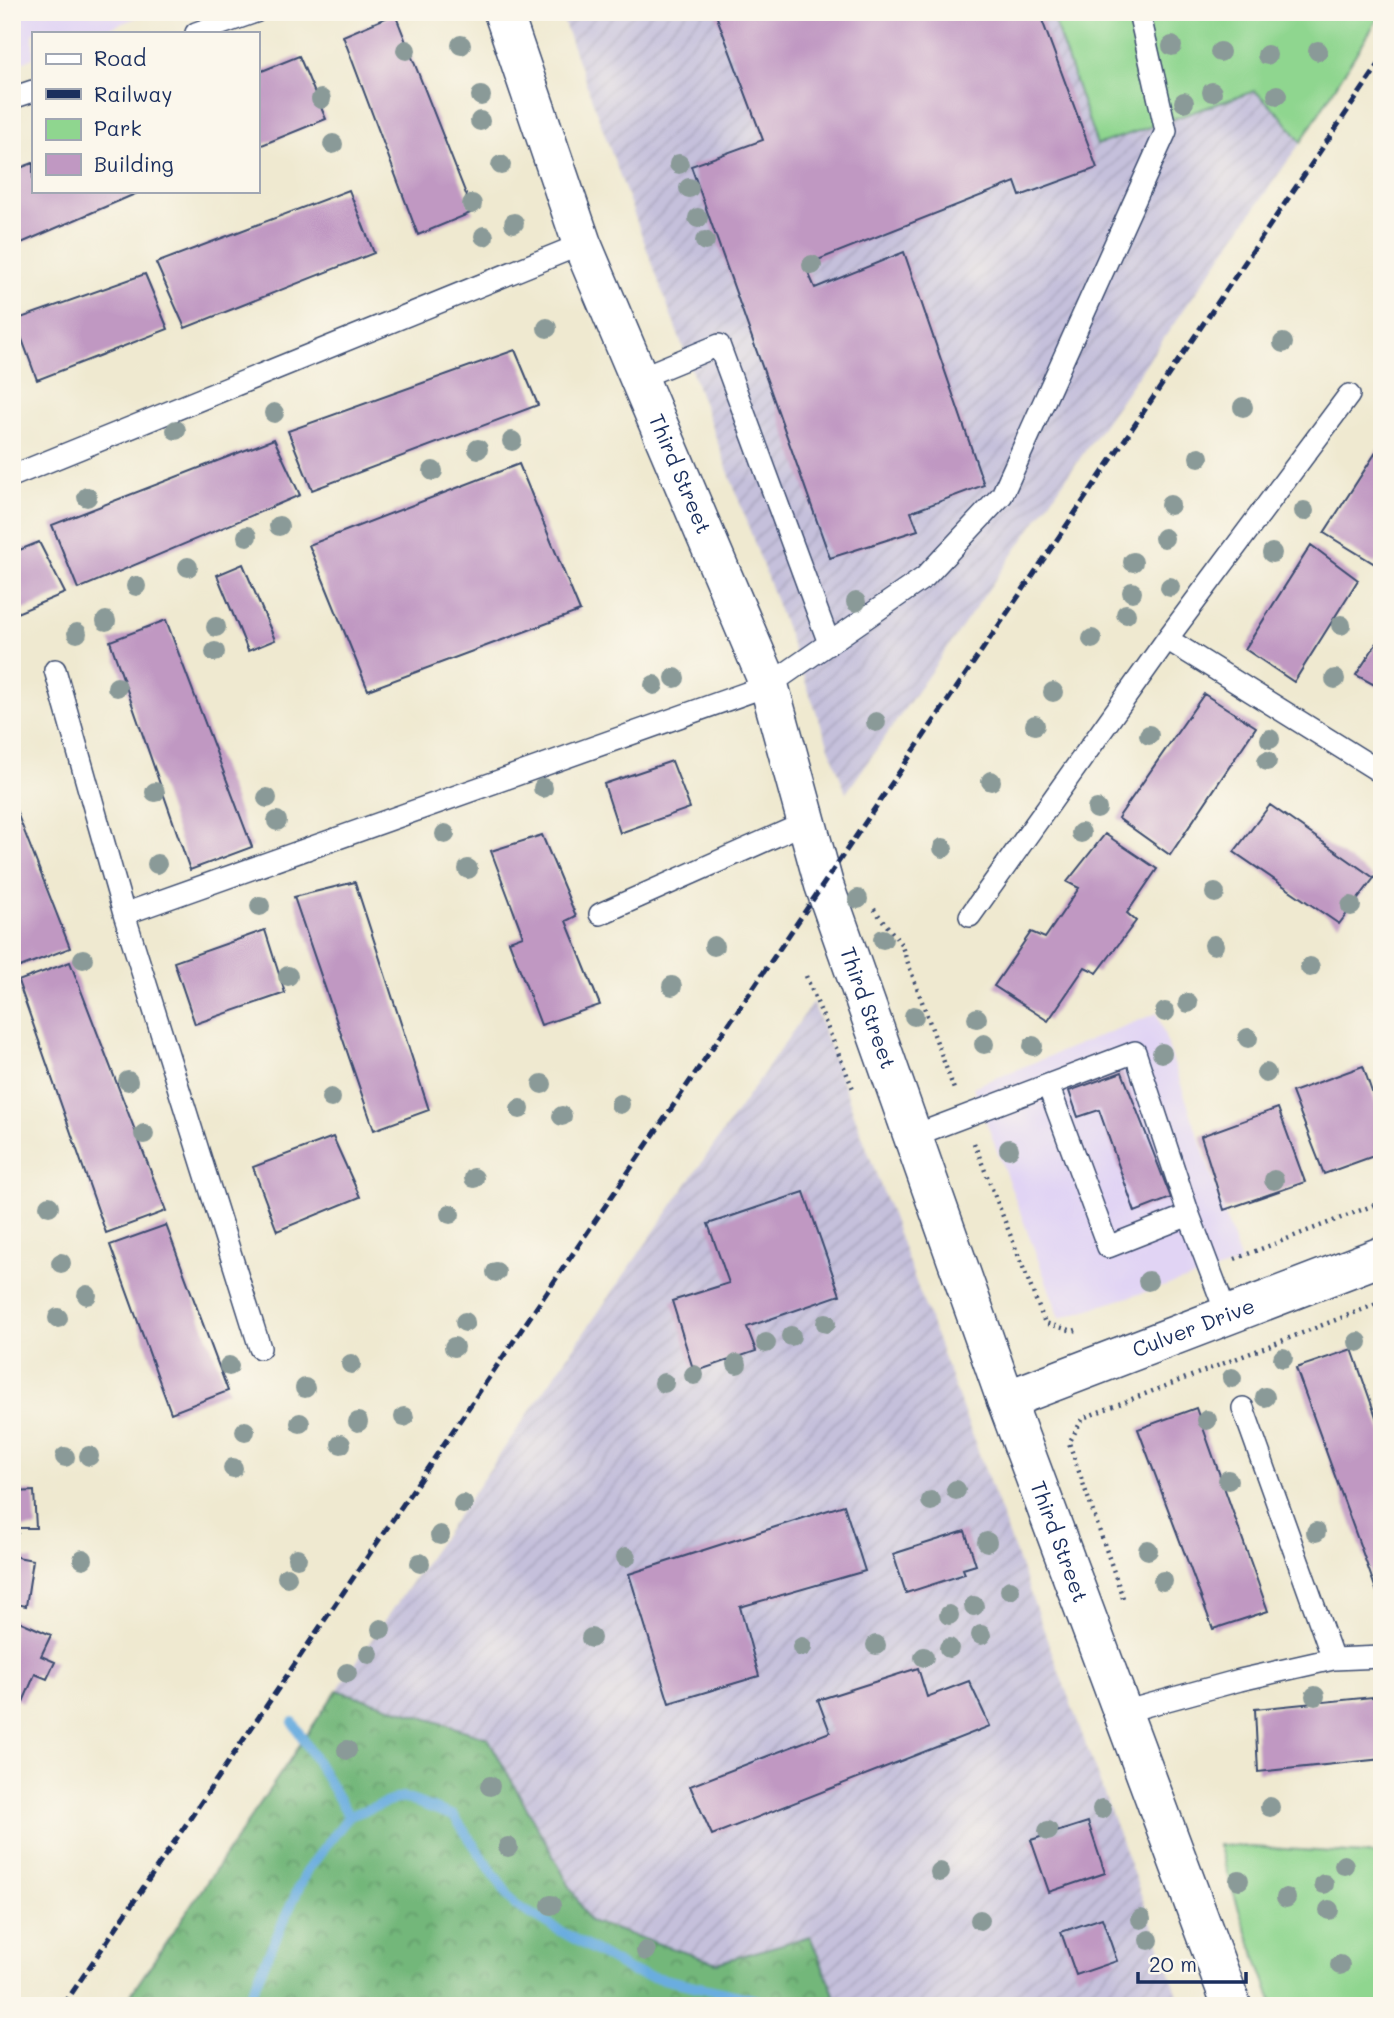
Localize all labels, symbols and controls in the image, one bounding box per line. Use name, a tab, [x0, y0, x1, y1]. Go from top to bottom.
legend	[32, 32, 259, 192]
text: Road	[94, 44, 146, 71]
text: Railway	[94, 80, 173, 107]
text: Park	[94, 114, 142, 141]
text: Building	[94, 150, 174, 177]
street label: Third Street	[644, 410, 718, 537]
street label: Third Street	[835, 943, 903, 1072]
street label: Culver Drive	[1128, 1291, 1258, 1362]
street label: Third Street	[1025, 1477, 1095, 1606]
scale bar	[1138, 1941, 1247, 1985]
text: 20 m	[1149, 1950, 1197, 1977]

